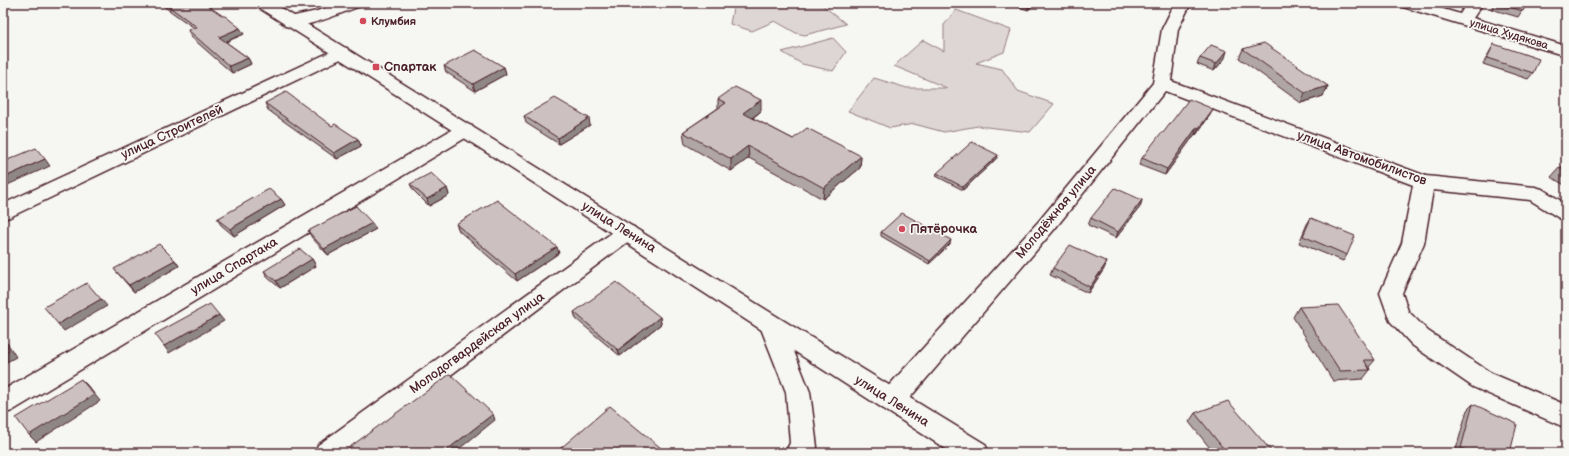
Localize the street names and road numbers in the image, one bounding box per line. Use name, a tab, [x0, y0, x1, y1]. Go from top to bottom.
street label: улица Худякова	[1468, 16, 1550, 52]
street label: улица Строителей	[118, 101, 226, 163]
street label: улица Автомобилистов	[1295, 127, 1429, 189]
street label: Молодёжная улица	[1012, 162, 1100, 262]
street label: улица Ленина	[579, 198, 659, 256]
street label: улица Спартака	[188, 234, 281, 298]
street label: Молодогвардейская улица	[407, 289, 548, 397]
street label: улица Ленина	[852, 372, 932, 430]

